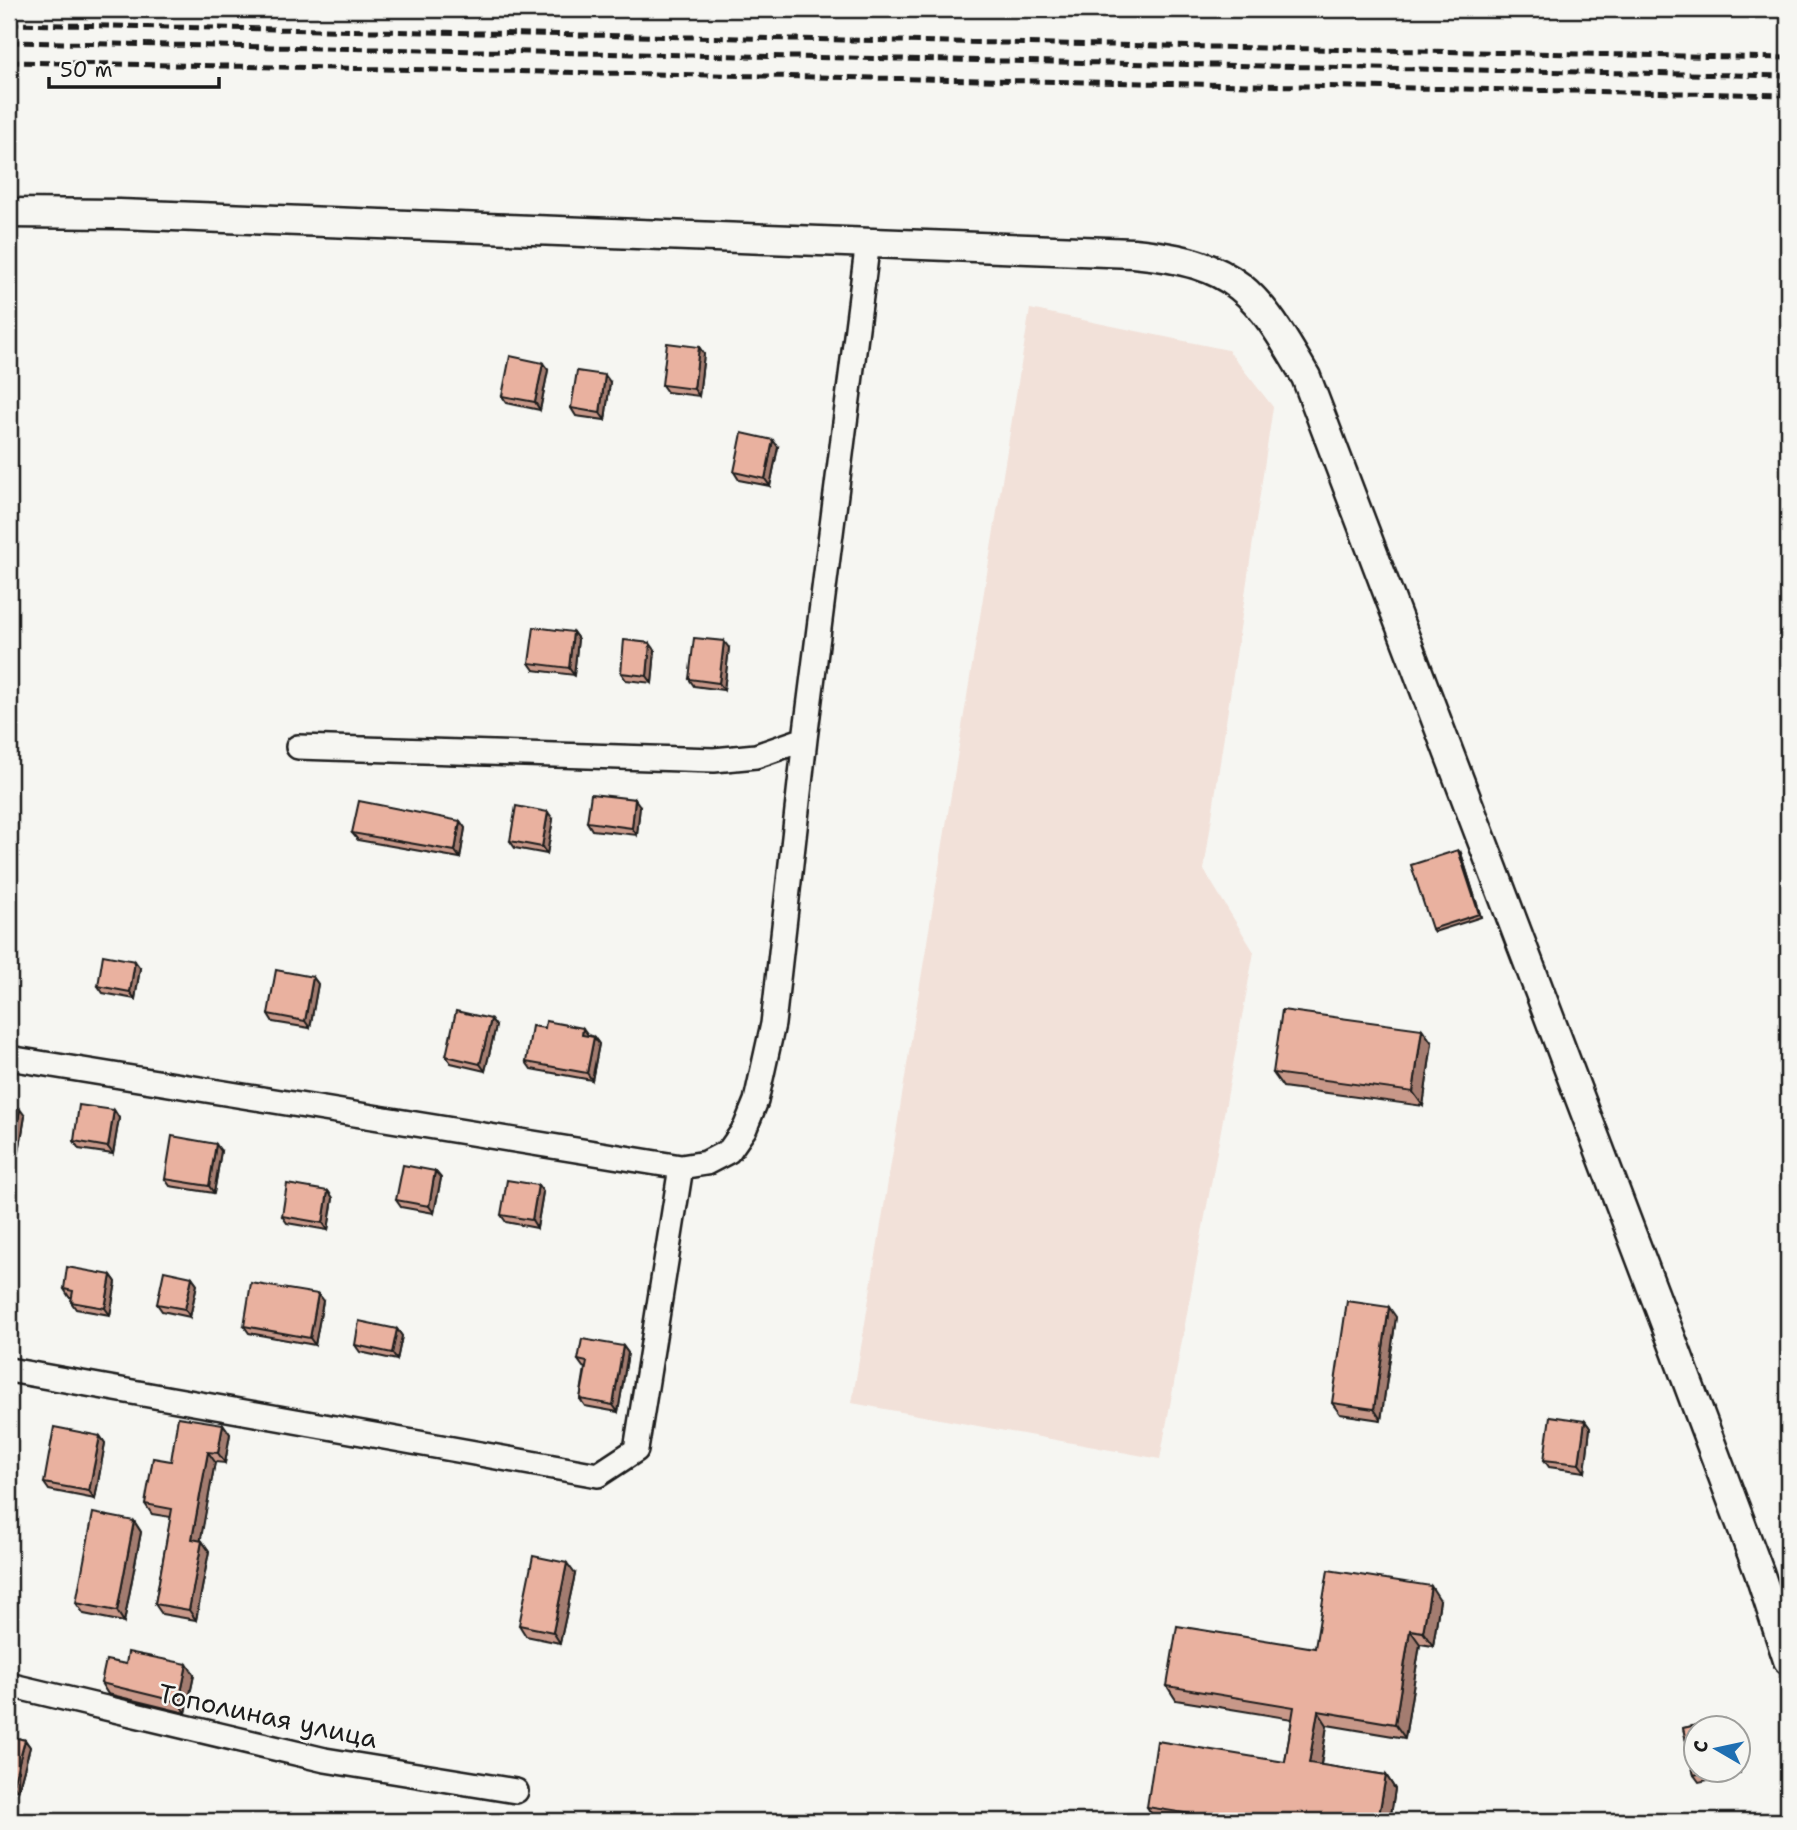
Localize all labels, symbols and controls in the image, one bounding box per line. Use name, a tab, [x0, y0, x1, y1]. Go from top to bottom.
scale bar	[49, 46, 219, 90]
text: 50 m	[60, 56, 113, 84]
street label: Тополиная улица	[155, 1675, 381, 1756]
north arrow	[1682, 1714, 1752, 1784]
text: С	[1687, 1739, 1714, 1754]

